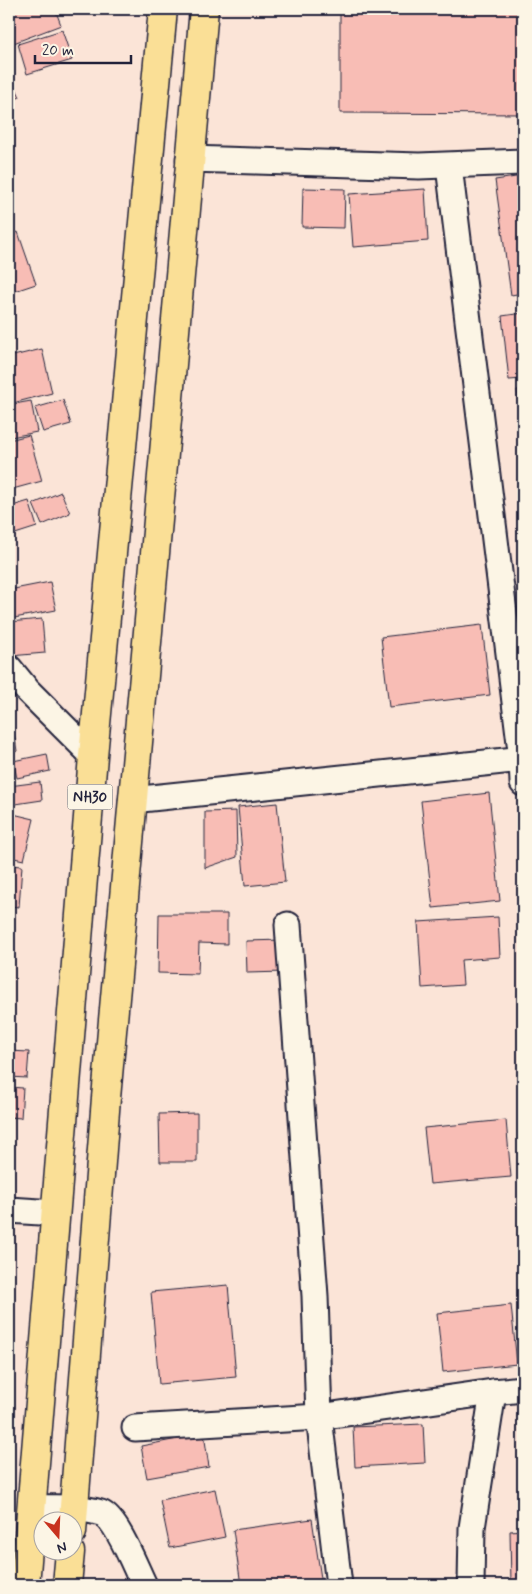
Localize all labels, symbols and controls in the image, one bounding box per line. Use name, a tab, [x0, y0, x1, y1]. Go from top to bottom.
scale bar	[35, 32, 131, 64]
text: 20 m	[42, 41, 74, 61]
road number: NH30	[68, 784, 112, 810]
north arrow	[32, 1512, 82, 1562]
text: N	[55, 1537, 69, 1557]

